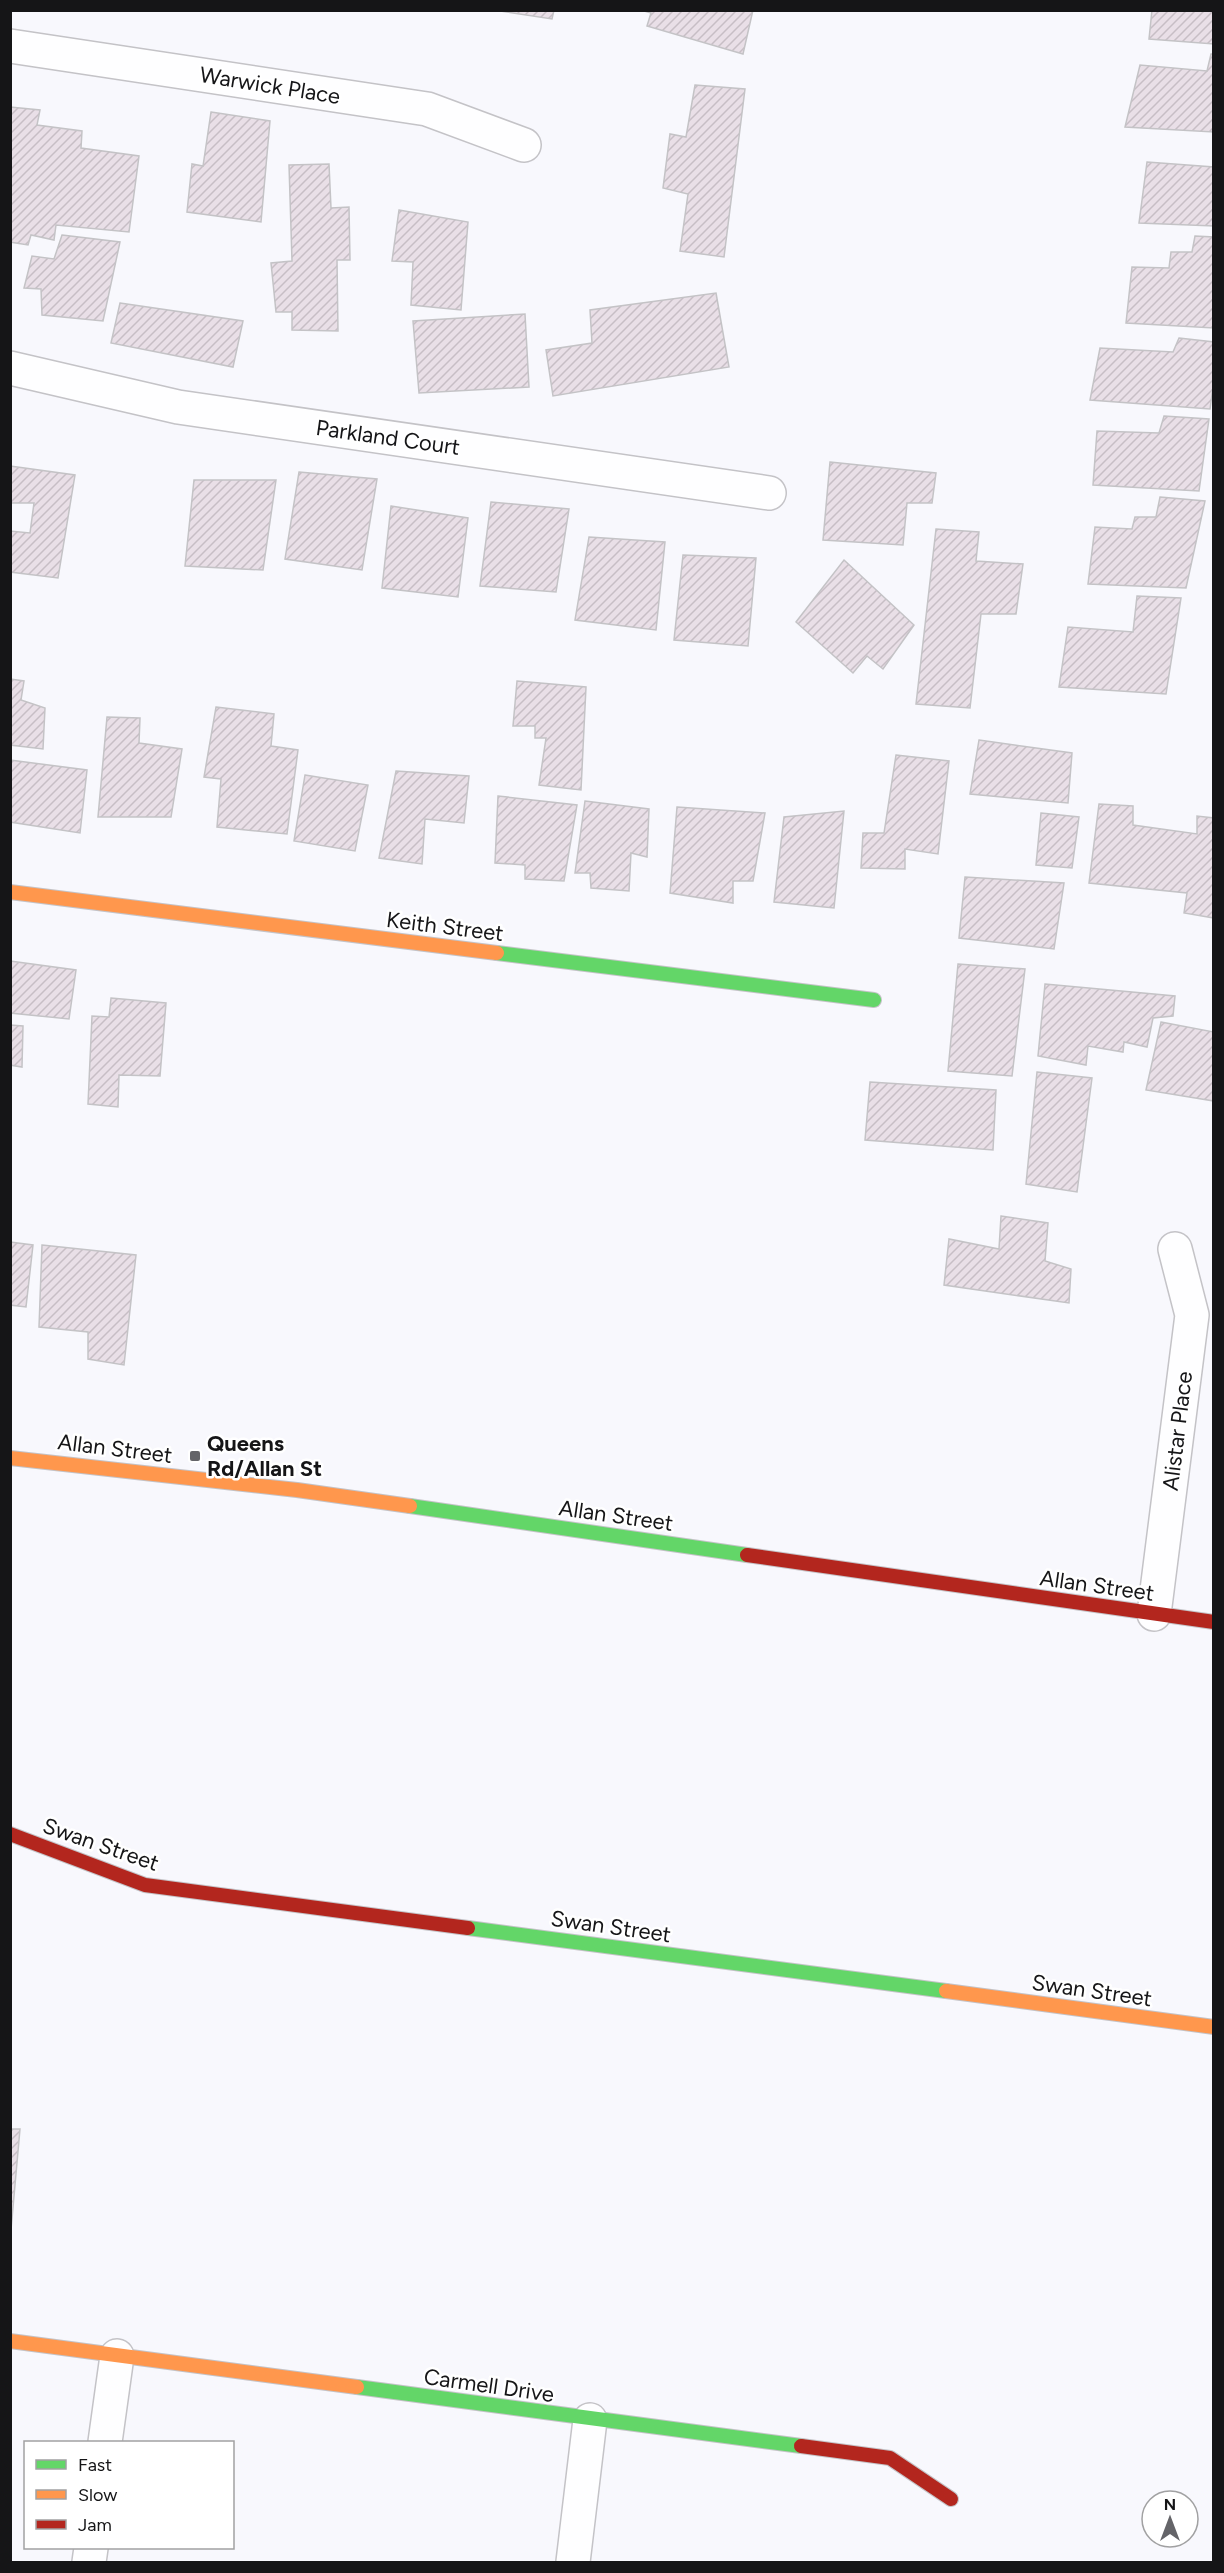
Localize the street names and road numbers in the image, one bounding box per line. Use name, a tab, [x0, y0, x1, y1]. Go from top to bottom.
street label: Warwick Place	[198, 61, 342, 110]
street label: Parkland Court	[314, 414, 462, 461]
street label: Keith Street	[385, 906, 505, 947]
street label: Alistar Place	[1157, 1370, 1198, 1492]
street label: Allan Street	[56, 1428, 174, 1469]
street label: Allan Street	[557, 1494, 675, 1537]
street label: Allan Street	[1038, 1564, 1156, 1607]
street label: Swan Street	[39, 1812, 162, 1877]
street label: Swan Street	[549, 1905, 673, 1948]
street label: Swan Street	[1030, 1969, 1154, 2012]
street label: Carmell Drive	[422, 2363, 556, 2408]

